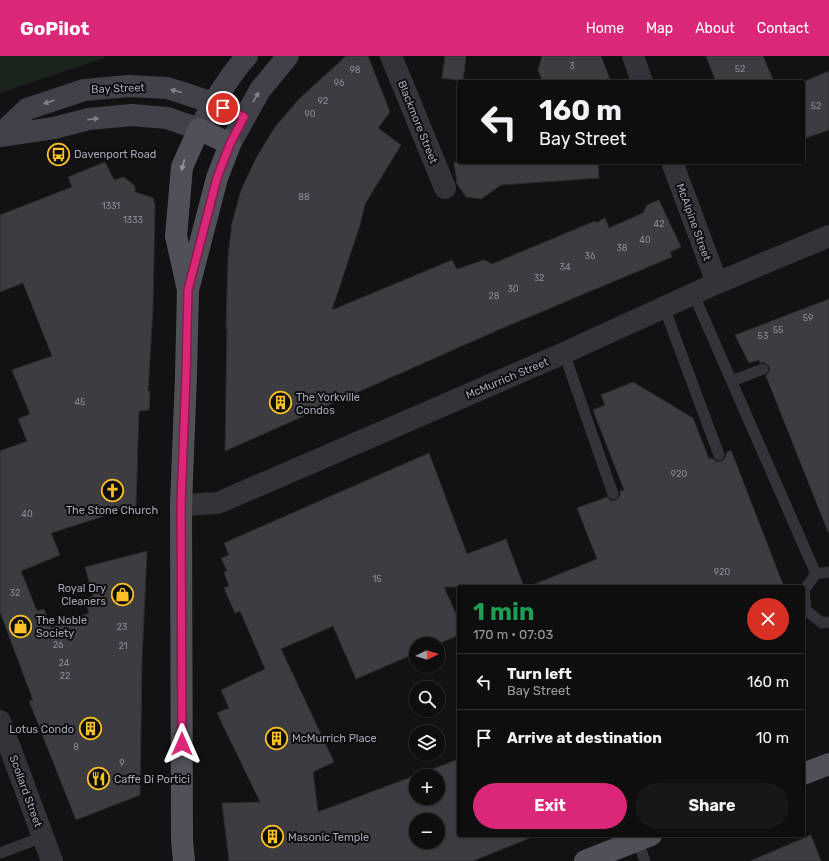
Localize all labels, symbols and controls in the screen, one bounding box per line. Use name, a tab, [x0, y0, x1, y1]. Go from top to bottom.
text: GoPilot	[20, 17, 89, 40]
text: Home	[586, 20, 624, 37]
text: Map	[646, 20, 673, 37]
text: About	[695, 20, 735, 37]
text: Contact	[757, 20, 809, 37]
house number: 3	[569, 61, 575, 71]
house number: 52	[735, 64, 745, 74]
house number: 98	[349, 65, 361, 75]
house number: 96	[334, 78, 345, 88]
street label: Blackmore Street	[395, 79, 440, 166]
street label: Bay Street	[91, 81, 146, 96]
one-way arrow	[170, 88, 182, 94]
pin	[206, 91, 240, 125]
one-way arrow	[252, 91, 259, 103]
text: 160 m	[539, 94, 622, 127]
house number: 92	[318, 96, 328, 106]
icon: left	[473, 96, 525, 148]
icon: arrive	[212, 97, 234, 119]
one-way arrow	[42, 99, 54, 105]
house number: 52	[811, 101, 821, 111]
house number: 90	[304, 109, 316, 119]
one-way arrow	[87, 116, 99, 122]
text: Bay Street	[539, 128, 627, 150]
bus stop icon: Davenport Road	[45, 141, 71, 167]
place label: Davenport Road	[74, 148, 156, 161]
one-way arrow	[180, 158, 186, 171]
street label: McAlpine Street	[674, 182, 714, 263]
house number: 88	[298, 192, 310, 202]
house number: 1331	[102, 201, 120, 211]
house number: 1333	[123, 215, 143, 225]
house number: 42	[654, 219, 664, 229]
house number: 40	[639, 235, 651, 245]
house number: 38	[616, 243, 628, 253]
house number: 36	[585, 251, 596, 261]
house number: 34	[560, 262, 571, 272]
house number: 32	[534, 273, 544, 283]
house number: 30	[507, 284, 519, 294]
house number: 28	[488, 291, 500, 301]
house number: 59	[803, 313, 813, 323]
house number: 55	[773, 325, 783, 335]
house number: 53	[758, 331, 768, 341]
street label: McMurrich Street	[464, 355, 551, 402]
building icon: The Yorkville Condos	[267, 390, 293, 416]
place label: The Yorkville Condos	[296, 391, 360, 417]
house number: 45	[75, 397, 85, 407]
house number: 920	[671, 469, 687, 479]
church icon: The Stone Church	[99, 477, 125, 503]
place label: The Stone Church	[66, 504, 158, 517]
house number: 40	[21, 509, 33, 519]
house number: 920	[714, 567, 730, 577]
house number: 15	[372, 574, 382, 584]
shop icon: Royal Dry Cleaners	[109, 581, 135, 607]
place label: Royal Dry Cleaners	[58, 582, 106, 608]
house number: 32	[10, 588, 20, 598]
text: 1 min	[473, 598, 534, 626]
button: close	[747, 598, 789, 640]
shop icon: The Noble Society	[7, 613, 33, 639]
place label: The Noble Society	[36, 614, 87, 640]
house number: 23	[117, 622, 127, 632]
text: 170 m · 07:03	[473, 627, 553, 642]
north arrow	[409, 637, 445, 673]
map controls	[409, 637, 445, 849]
house number: 26	[53, 640, 64, 650]
house number: 21	[118, 641, 128, 651]
house number: 24	[59, 658, 70, 668]
text: Turn left	[507, 665, 572, 683]
house number: 22	[60, 671, 70, 681]
icon: left	[473, 671, 495, 693]
text: 160 m	[747, 673, 789, 691]
button: search	[409, 681, 445, 717]
text: Bay Street	[507, 683, 570, 698]
building icon: Lotus Condo	[77, 716, 103, 742]
place label: Lotus Condo	[9, 723, 74, 736]
position arrow	[161, 723, 203, 765]
building icon: McMurrich Place	[263, 725, 289, 751]
button: layers	[409, 725, 445, 761]
icon: arrive	[473, 727, 495, 749]
text: Arrive at destination	[507, 729, 662, 747]
text: 10 m	[756, 729, 789, 747]
place label: McMurrich Place	[292, 732, 377, 745]
house number: 8	[73, 742, 79, 752]
street label: Scollard Street	[6, 753, 45, 830]
house number: 9	[119, 758, 125, 768]
restaurant icon: Caffe Di Portici	[85, 766, 111, 792]
button: +	[409, 769, 445, 805]
place label: Caffe Di Portici	[114, 773, 190, 786]
button: Exit	[473, 783, 627, 829]
button: Share	[635, 783, 789, 829]
button: −	[409, 813, 445, 849]
building icon: Masonic Temple	[260, 824, 286, 850]
place label: Masonic Temple	[288, 831, 369, 844]

